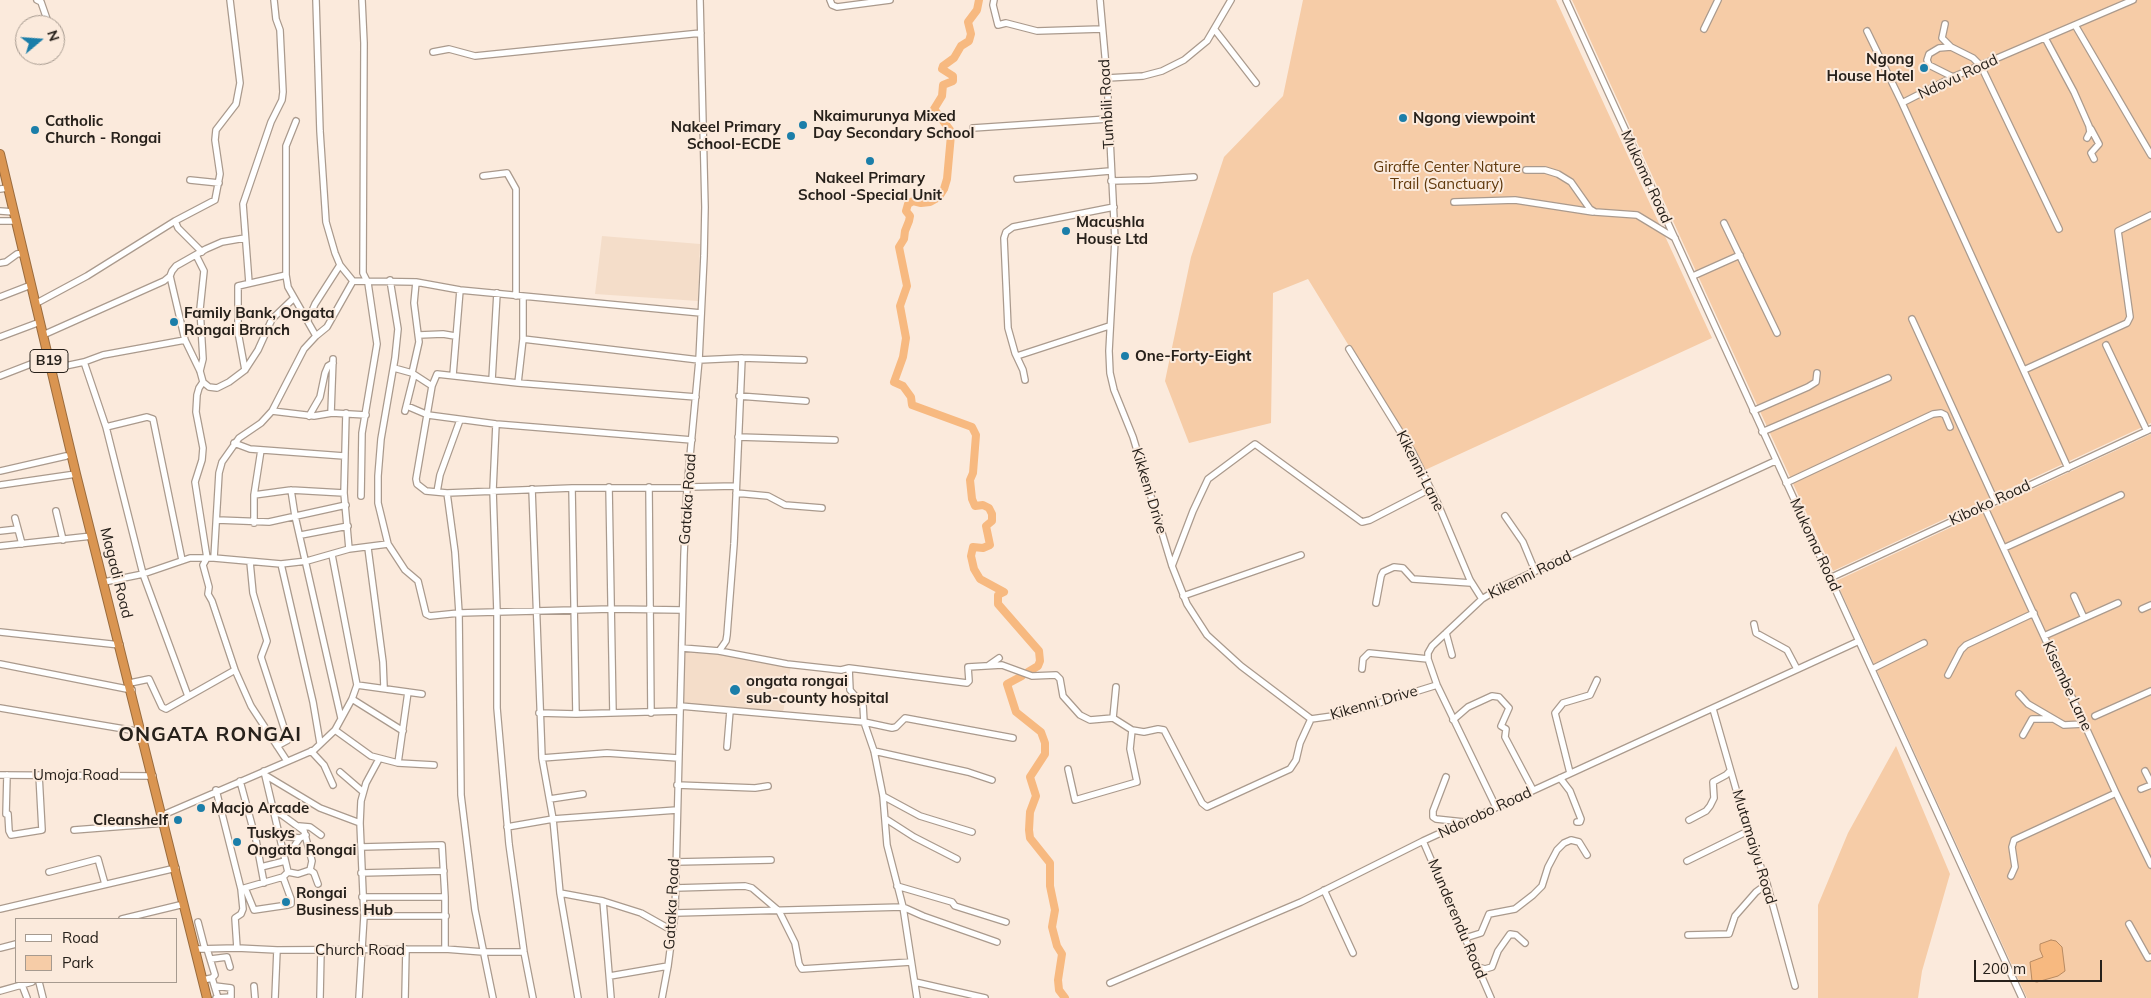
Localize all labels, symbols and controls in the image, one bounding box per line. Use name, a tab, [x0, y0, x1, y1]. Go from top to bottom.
north arrow	[15, 15, 65, 65]
text: N	[43, 28, 64, 43]
place label: Ngong House Hotel	[1827, 50, 1914, 85]
street label: Ndovu Road	[1915, 51, 2001, 103]
street label: Tumbili Road	[1096, 58, 1118, 150]
marker: Ngong House Hotel	[1918, 62, 1930, 74]
place label: Nkaimurunya Mixed Day Secondary School	[813, 107, 974, 142]
place label: Ngong viewpoint	[1413, 109, 1535, 127]
place label: Catholic Church - Rongai	[45, 112, 161, 147]
marker: Ngong viewpoint	[1397, 112, 1409, 124]
place label: Nakeel Primary School-ECDE	[671, 118, 781, 153]
marker: Nkaimurunya Mixed Day Secondary School	[797, 119, 809, 131]
marker: Catholic Church - Rongai	[29, 124, 41, 136]
street label: Mukoma Road	[1617, 128, 1675, 226]
marker: Nakeel Primary School-ECDE	[785, 130, 797, 142]
marker: Nakeel Primary School -Special Unit	[864, 155, 876, 167]
park label: Giraffe Center Nature Trail (Sanctuary)	[1373, 158, 1521, 193]
place label: Nakeel Primary School -Special Unit	[798, 169, 942, 204]
place label: Macushla House Ltd	[1076, 213, 1148, 248]
marker: Macushla House Ltd	[1060, 225, 1072, 237]
place label: Family Bank, Ongata Rongai Branch	[184, 304, 335, 339]
marker: Family Bank, Ongata Rongai Branch	[168, 316, 180, 328]
place label: One-Forty-Eight	[1135, 347, 1251, 365]
road number: B19	[30, 350, 68, 372]
marker: One-Forty-Eight	[1119, 350, 1131, 362]
street label: Kikenni Lane	[1392, 428, 1448, 514]
street label: Kikkeni Drive	[1127, 446, 1171, 536]
street label: Gataka Road	[676, 453, 700, 545]
street label: Kiboko Road	[1947, 476, 2033, 530]
street label: Mukoma Road	[1786, 496, 1844, 594]
street label: Magadi Road	[96, 526, 136, 620]
street label: Kikenni Road	[1485, 547, 1575, 603]
street label: Kisembe Lane	[2038, 638, 2096, 734]
place label: ongata rongai sub-county hospital	[746, 672, 889, 707]
street label: Kikenni Drive	[1328, 682, 1420, 724]
marker: ongata rongai sub-county hospital	[728, 683, 742, 697]
district label: ONGATA RONGAI	[117, 723, 303, 747]
street label: Umoja Road	[33, 766, 119, 784]
street label: Ndorobo Road	[1435, 784, 1535, 842]
street label: Mutamaiyu Road	[1728, 788, 1780, 906]
place label: Macjo Arcade	[211, 799, 309, 817]
marker: Macjo Arcade	[195, 802, 207, 814]
place label: Cleanshelf	[93, 811, 168, 829]
marker: Cleanshelf	[172, 814, 184, 826]
place label: Tuskys Ongata Rongai	[247, 824, 356, 859]
marker: Tuskys Ongata Rongai	[231, 836, 243, 848]
street label: Munderendu Road	[1424, 857, 1490, 981]
street label: Gataka Road	[661, 858, 683, 950]
place label: Rongai Business Hub	[296, 884, 393, 919]
marker: Rongai Business Hub	[280, 896, 292, 908]
legend	[15, 918, 178, 983]
text: Road	[62, 928, 99, 947]
street label: Church Road	[315, 941, 405, 959]
scale bar	[1976, 950, 2104, 982]
text: Park	[62, 953, 94, 972]
text: 200 m	[1982, 959, 2026, 978]

